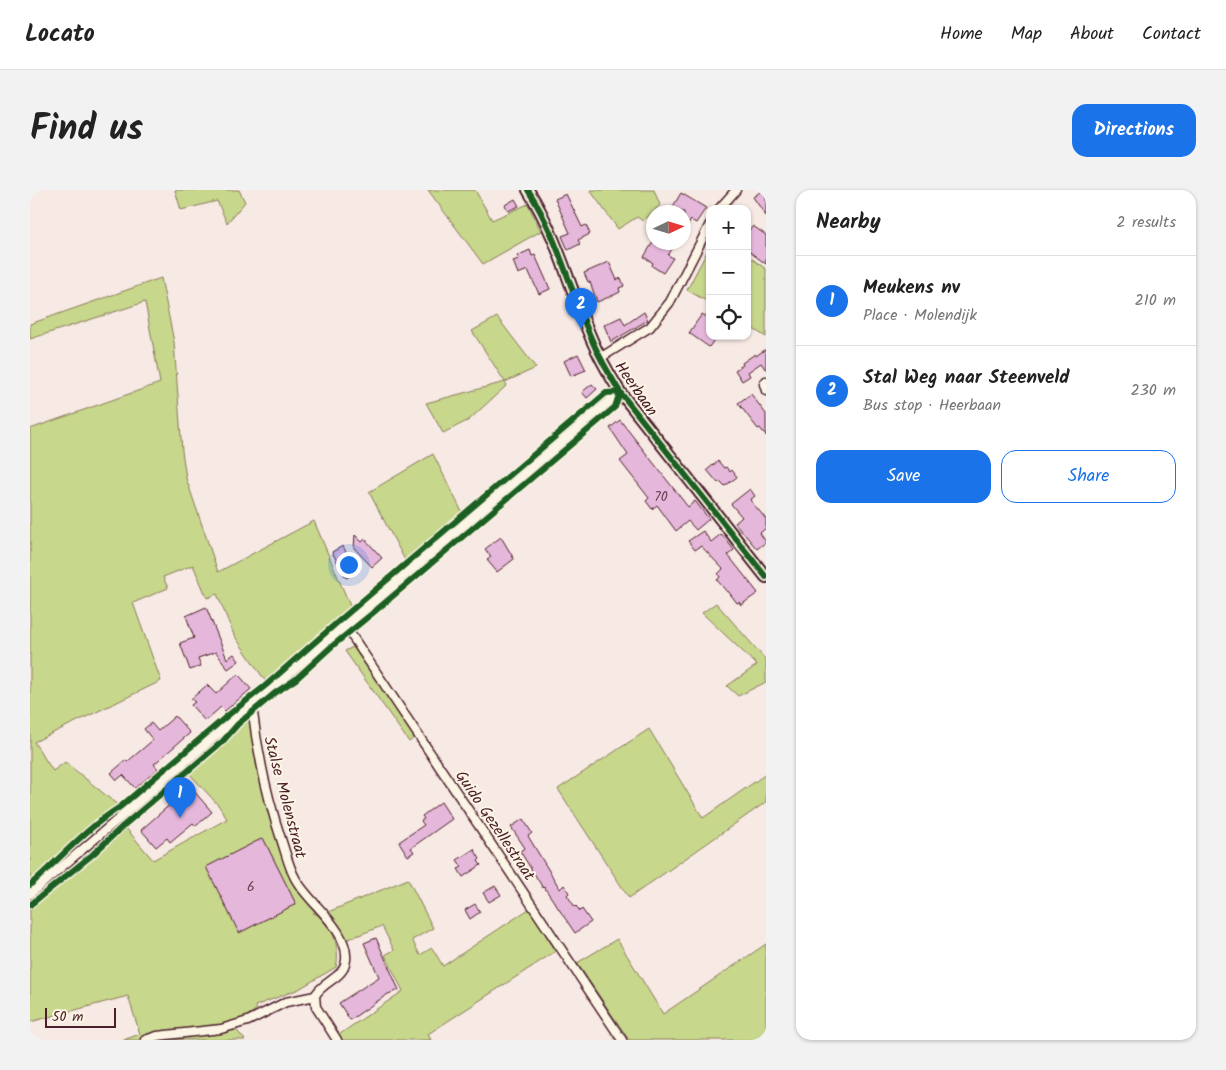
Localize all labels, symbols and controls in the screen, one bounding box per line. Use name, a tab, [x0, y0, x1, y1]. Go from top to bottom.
text: Locato	[25, 15, 95, 54]
text: Home	[940, 20, 983, 49]
text: Map	[1011, 20, 1042, 49]
text: About	[1070, 20, 1114, 49]
text: Contact	[1142, 20, 1201, 49]
text: Find us	[30, 102, 143, 158]
button: Directions	[1072, 104, 1196, 157]
north arrow	[646, 205, 691, 250]
map controls	[706, 205, 751, 340]
button: +	[706, 205, 751, 250]
text: Nearby	[816, 206, 881, 239]
text: 2 results	[1116, 210, 1176, 235]
button: −	[706, 250, 751, 295]
text: Meukens nv	[863, 273, 960, 303]
pin: 2	[565, 288, 597, 329]
text: 1	[830, 288, 834, 313]
text: 210 m	[1135, 288, 1176, 313]
button: locate	[706, 295, 751, 340]
text: Place · Molendijk	[863, 303, 977, 328]
street label: Heerbaan	[608, 356, 664, 422]
text: Stal Weg naar Steenveld	[863, 363, 1070, 393]
text: 2	[827, 378, 837, 403]
text: 230 m	[1130, 378, 1176, 403]
text: Bus stop · Heerbaan	[863, 393, 1001, 418]
button: Save	[816, 450, 991, 503]
button: Share	[1001, 450, 1176, 503]
house number: 70	[654, 486, 668, 508]
your location	[336, 552, 362, 578]
street label: Stalse Molenstraat	[256, 734, 313, 862]
street label: Guido Gezellestraat	[448, 765, 542, 887]
pin: 1	[164, 777, 196, 818]
house number: 6	[247, 876, 255, 898]
scale bar	[45, 1005, 116, 1028]
text: 50 m	[52, 1006, 83, 1028]

